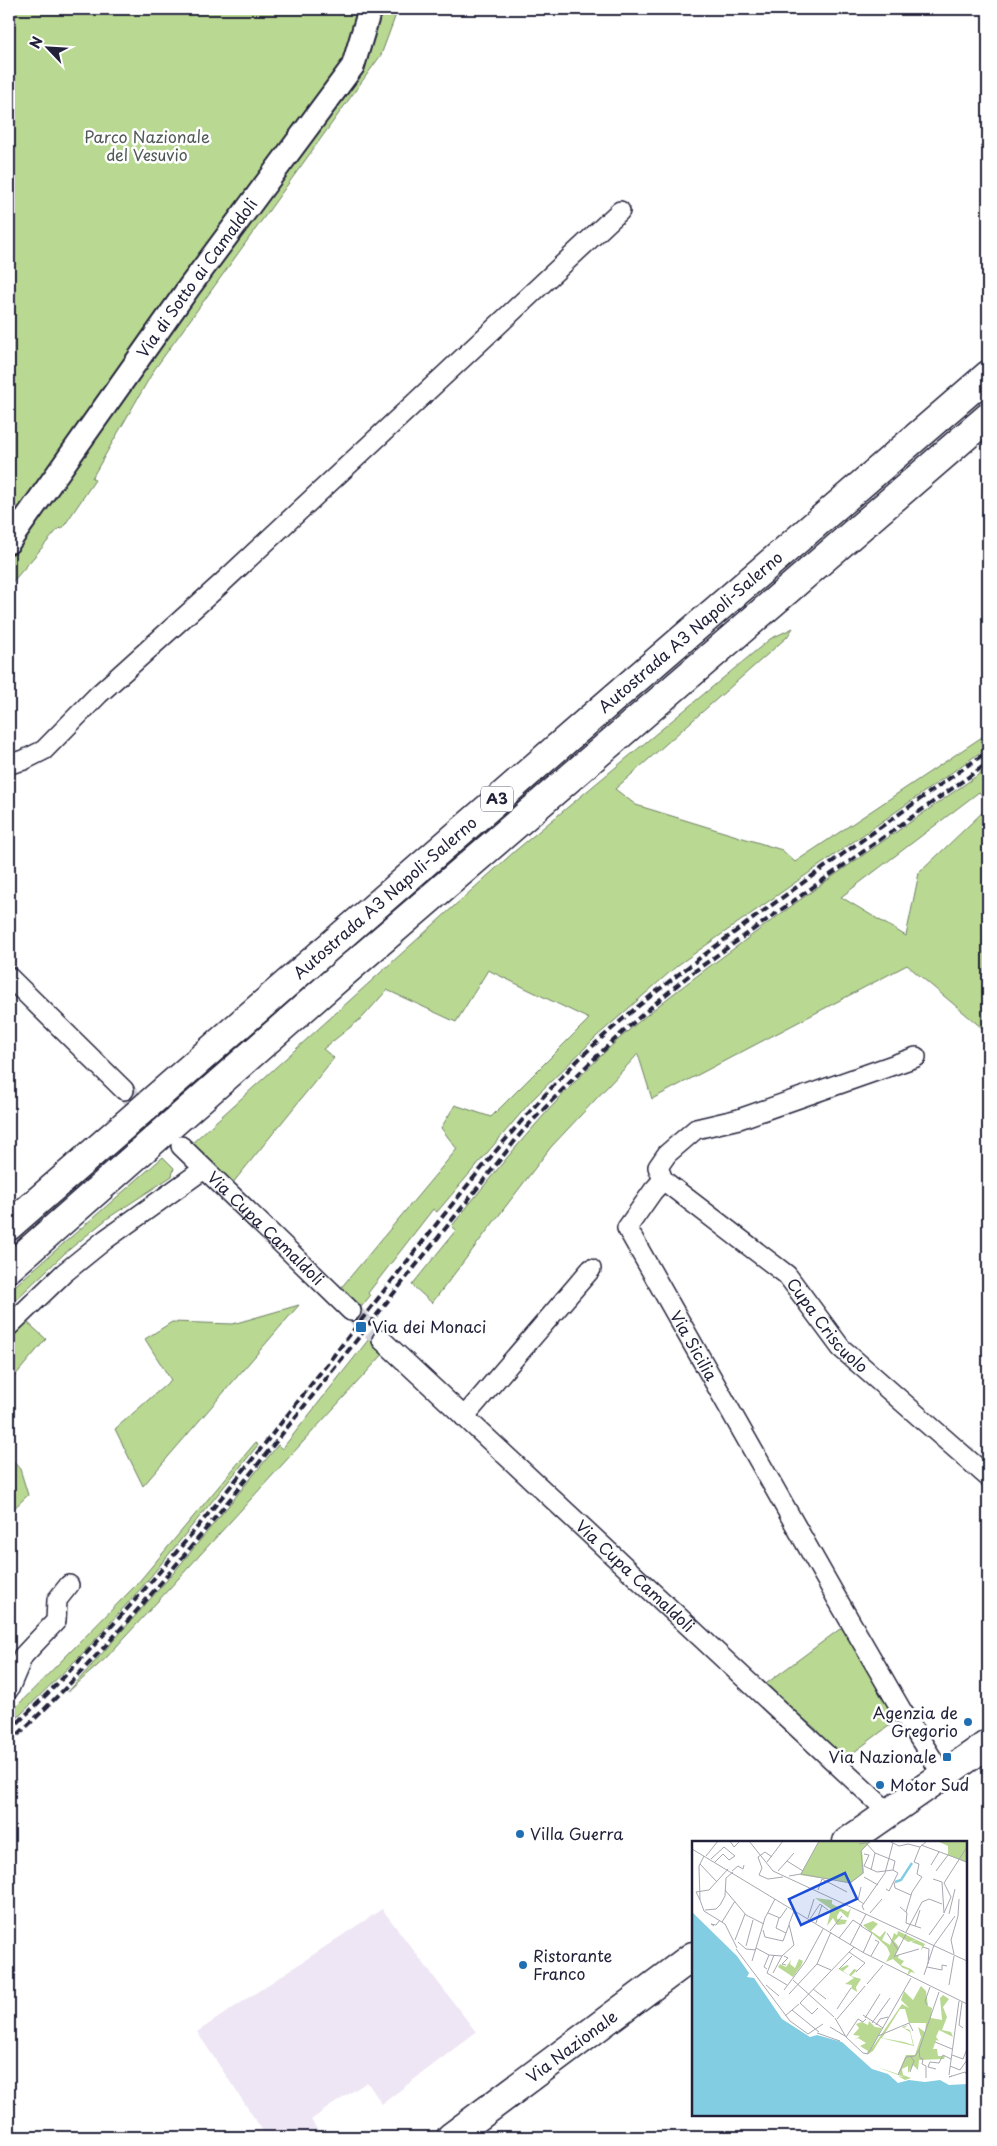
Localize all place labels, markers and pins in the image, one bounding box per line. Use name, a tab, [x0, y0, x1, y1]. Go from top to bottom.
place label: Via dei Monaci	[372, 1314, 486, 1338]
marker: Via dei Monaci	[354, 1320, 368, 1334]
place label: Agenzia de Gregorio	[873, 1700, 958, 1742]
marker: Agenzia de Gregorio	[962, 1716, 974, 1728]
place label: Via Nazionale	[829, 1744, 937, 1768]
marker: Via Nazionale	[941, 1751, 953, 1763]
place label: Motor Sud	[890, 1772, 969, 1796]
marker: Motor Sud	[874, 1779, 886, 1791]
place label: Villa Guerra	[530, 1821, 623, 1845]
marker: Villa Guerra	[514, 1828, 526, 1840]
place label: Ristorante Franco	[533, 1943, 613, 1985]
marker: Ristorante Franco	[517, 1959, 529, 1971]

